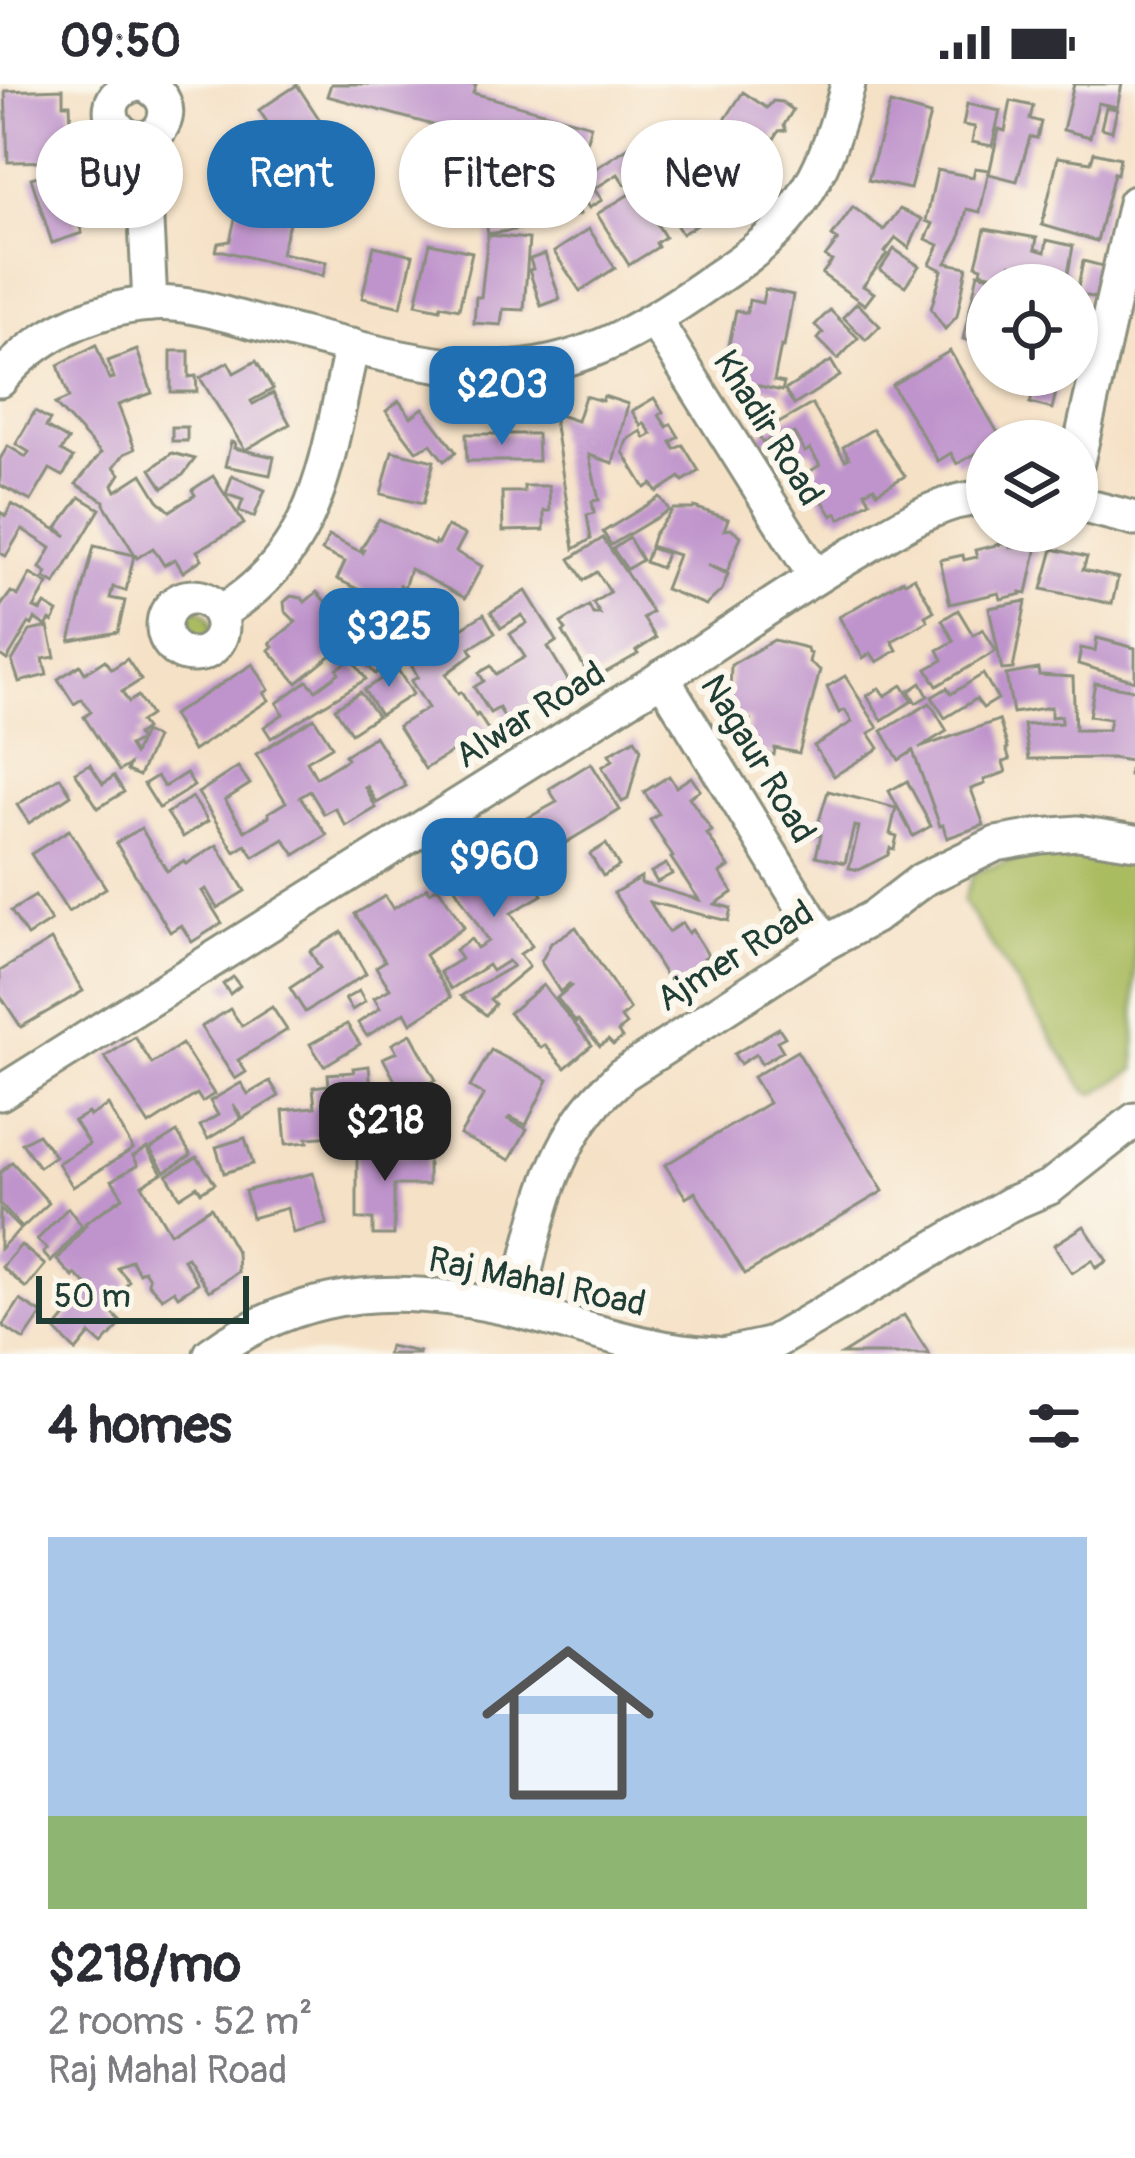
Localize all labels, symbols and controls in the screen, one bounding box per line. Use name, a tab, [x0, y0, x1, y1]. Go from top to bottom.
text: 09:50	[60, 14, 181, 70]
chip: Buy	[36, 120, 183, 228]
chip: Rent	[207, 120, 375, 228]
chip: Filters	[399, 120, 597, 228]
chip: New	[621, 120, 783, 228]
map controls	[966, 264, 1098, 552]
button: locate	[966, 264, 1098, 396]
street label: Khadir Road	[703, 342, 833, 514]
pin: $203	[431, 346, 573, 448]
text: $203	[456, 360, 548, 409]
button: layers	[966, 420, 1098, 552]
pin: $325	[318, 588, 460, 690]
text: $325	[346, 602, 432, 651]
street label: Alwar Road	[447, 651, 613, 779]
street label: Nagaur Road	[690, 667, 826, 851]
pin: $960	[423, 818, 565, 920]
text: $960	[449, 832, 539, 881]
street label: Ajmer Road	[648, 890, 822, 1022]
pin: $218	[314, 1082, 456, 1184]
text: $218	[346, 1096, 424, 1145]
street label: Raj Mahal Road	[424, 1237, 650, 1327]
scale bar	[36, 1270, 249, 1323]
text: 50 m	[54, 1276, 131, 1317]
icon: filters	[1021, 1393, 1087, 1459]
text: 4 homes	[48, 1394, 232, 1458]
icon: home	[460, 1615, 676, 1831]
text: $218/mo	[48, 1933, 241, 1997]
text: 2 rooms · 52 m²	[48, 1997, 313, 2046]
text: Raj Mahal Road	[48, 2046, 287, 2095]

